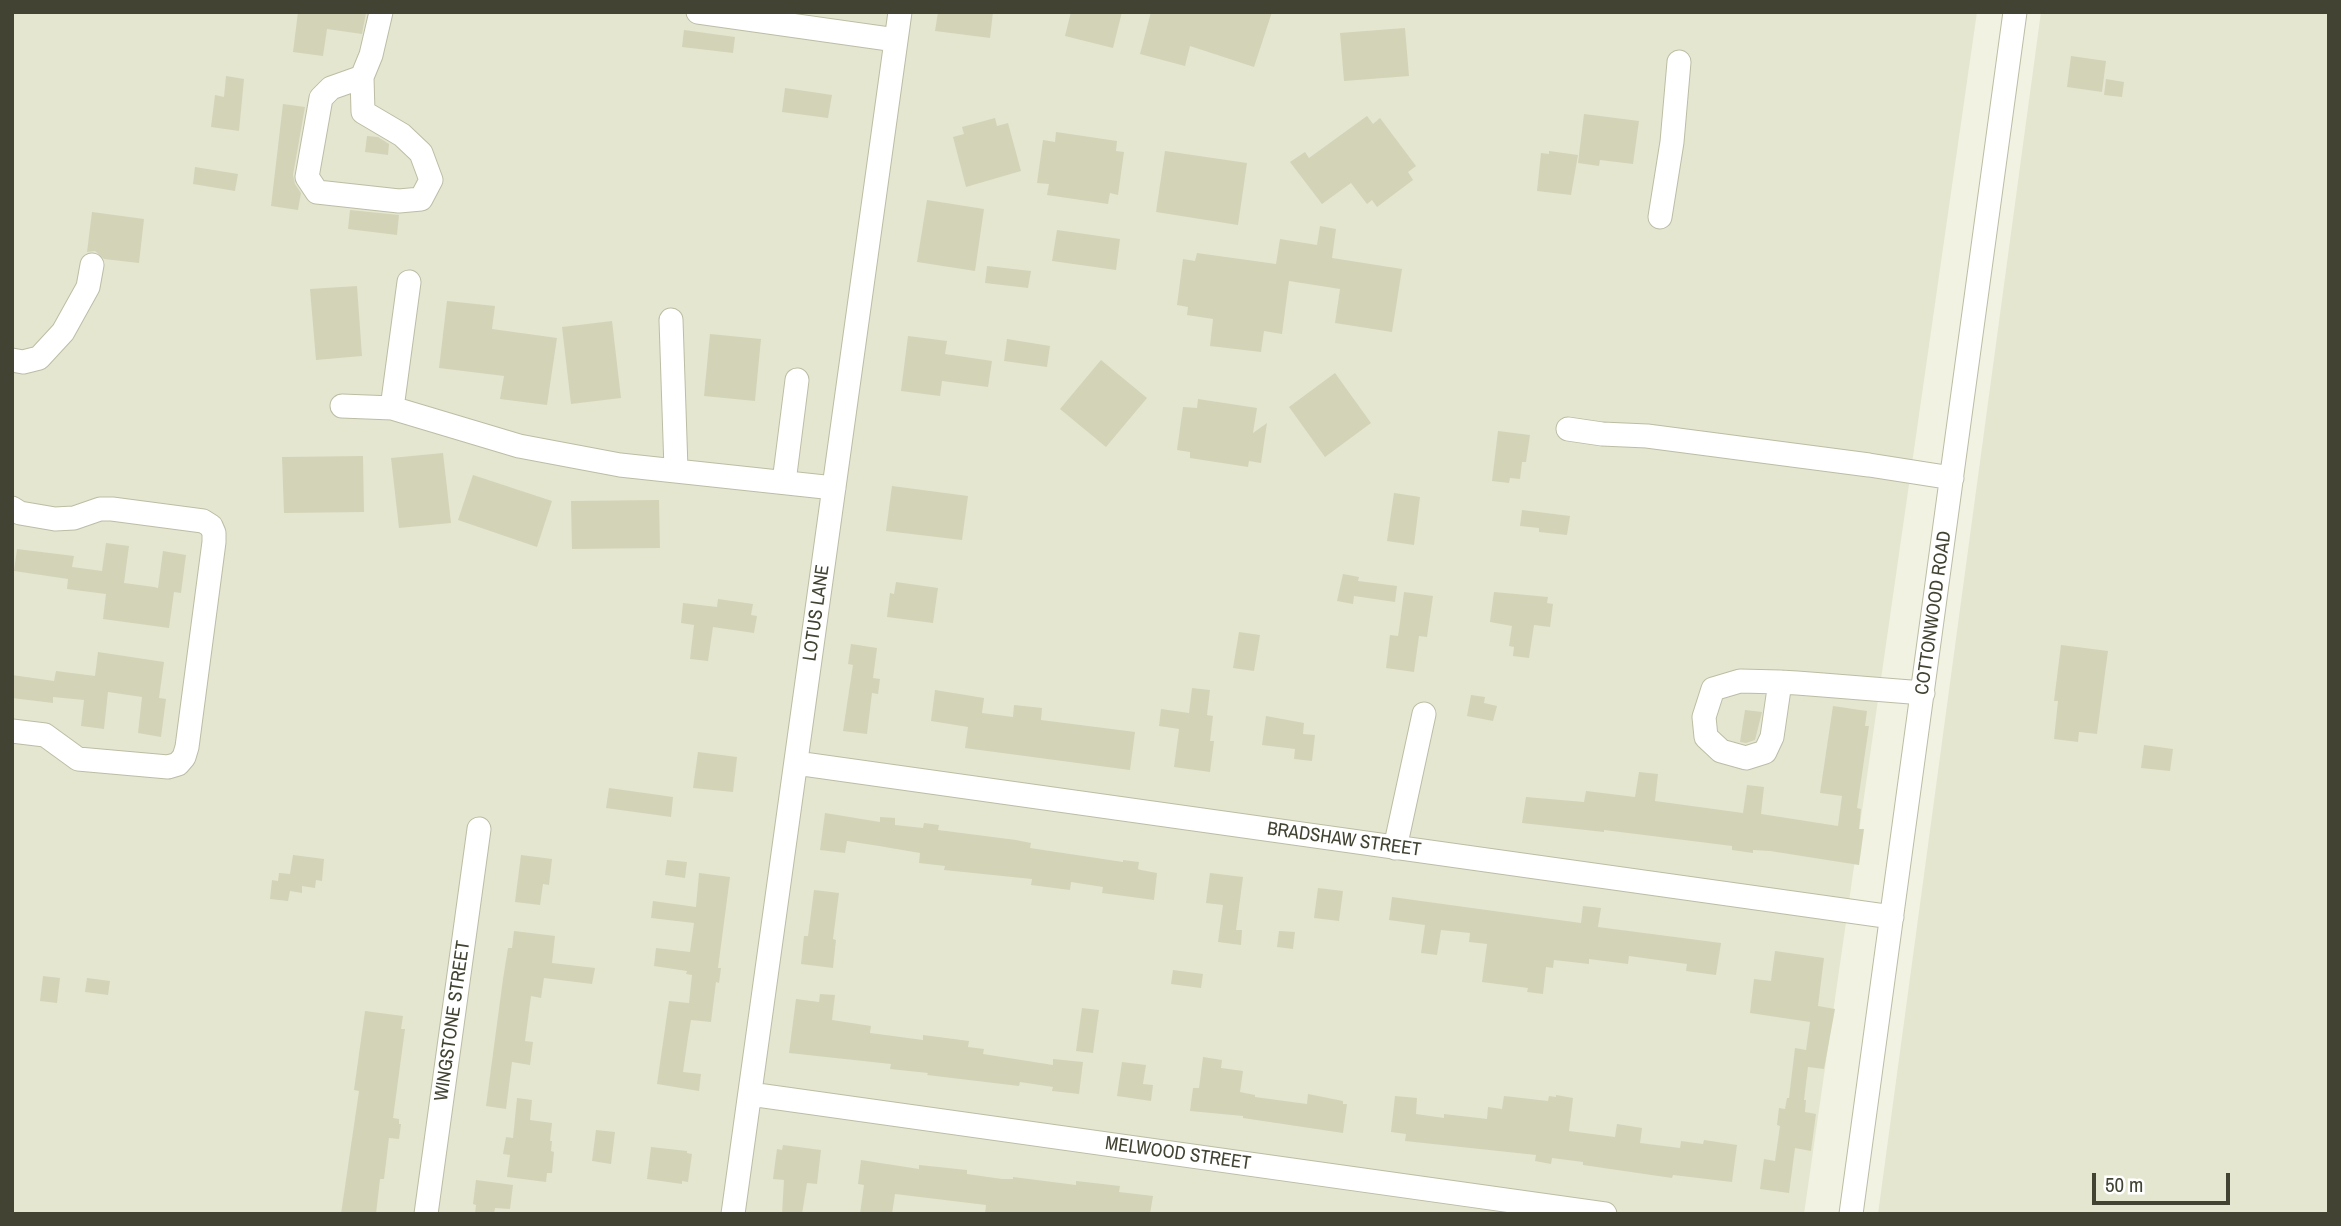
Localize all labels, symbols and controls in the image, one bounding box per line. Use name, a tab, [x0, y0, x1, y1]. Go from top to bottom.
street label: COTTONWOOD ROAD	[1911, 530, 1957, 696]
street label: LOTUS LANE	[799, 563, 835, 663]
street label: BRADSHAW STREET	[1266, 818, 1422, 862]
street label: WINGSTONE STREET	[430, 939, 476, 1103]
street label: MELWOOD STREET	[1104, 1132, 1252, 1176]
scale bar	[2096, 1160, 2234, 1204]
text: 50 m	[2105, 1170, 2143, 1199]

